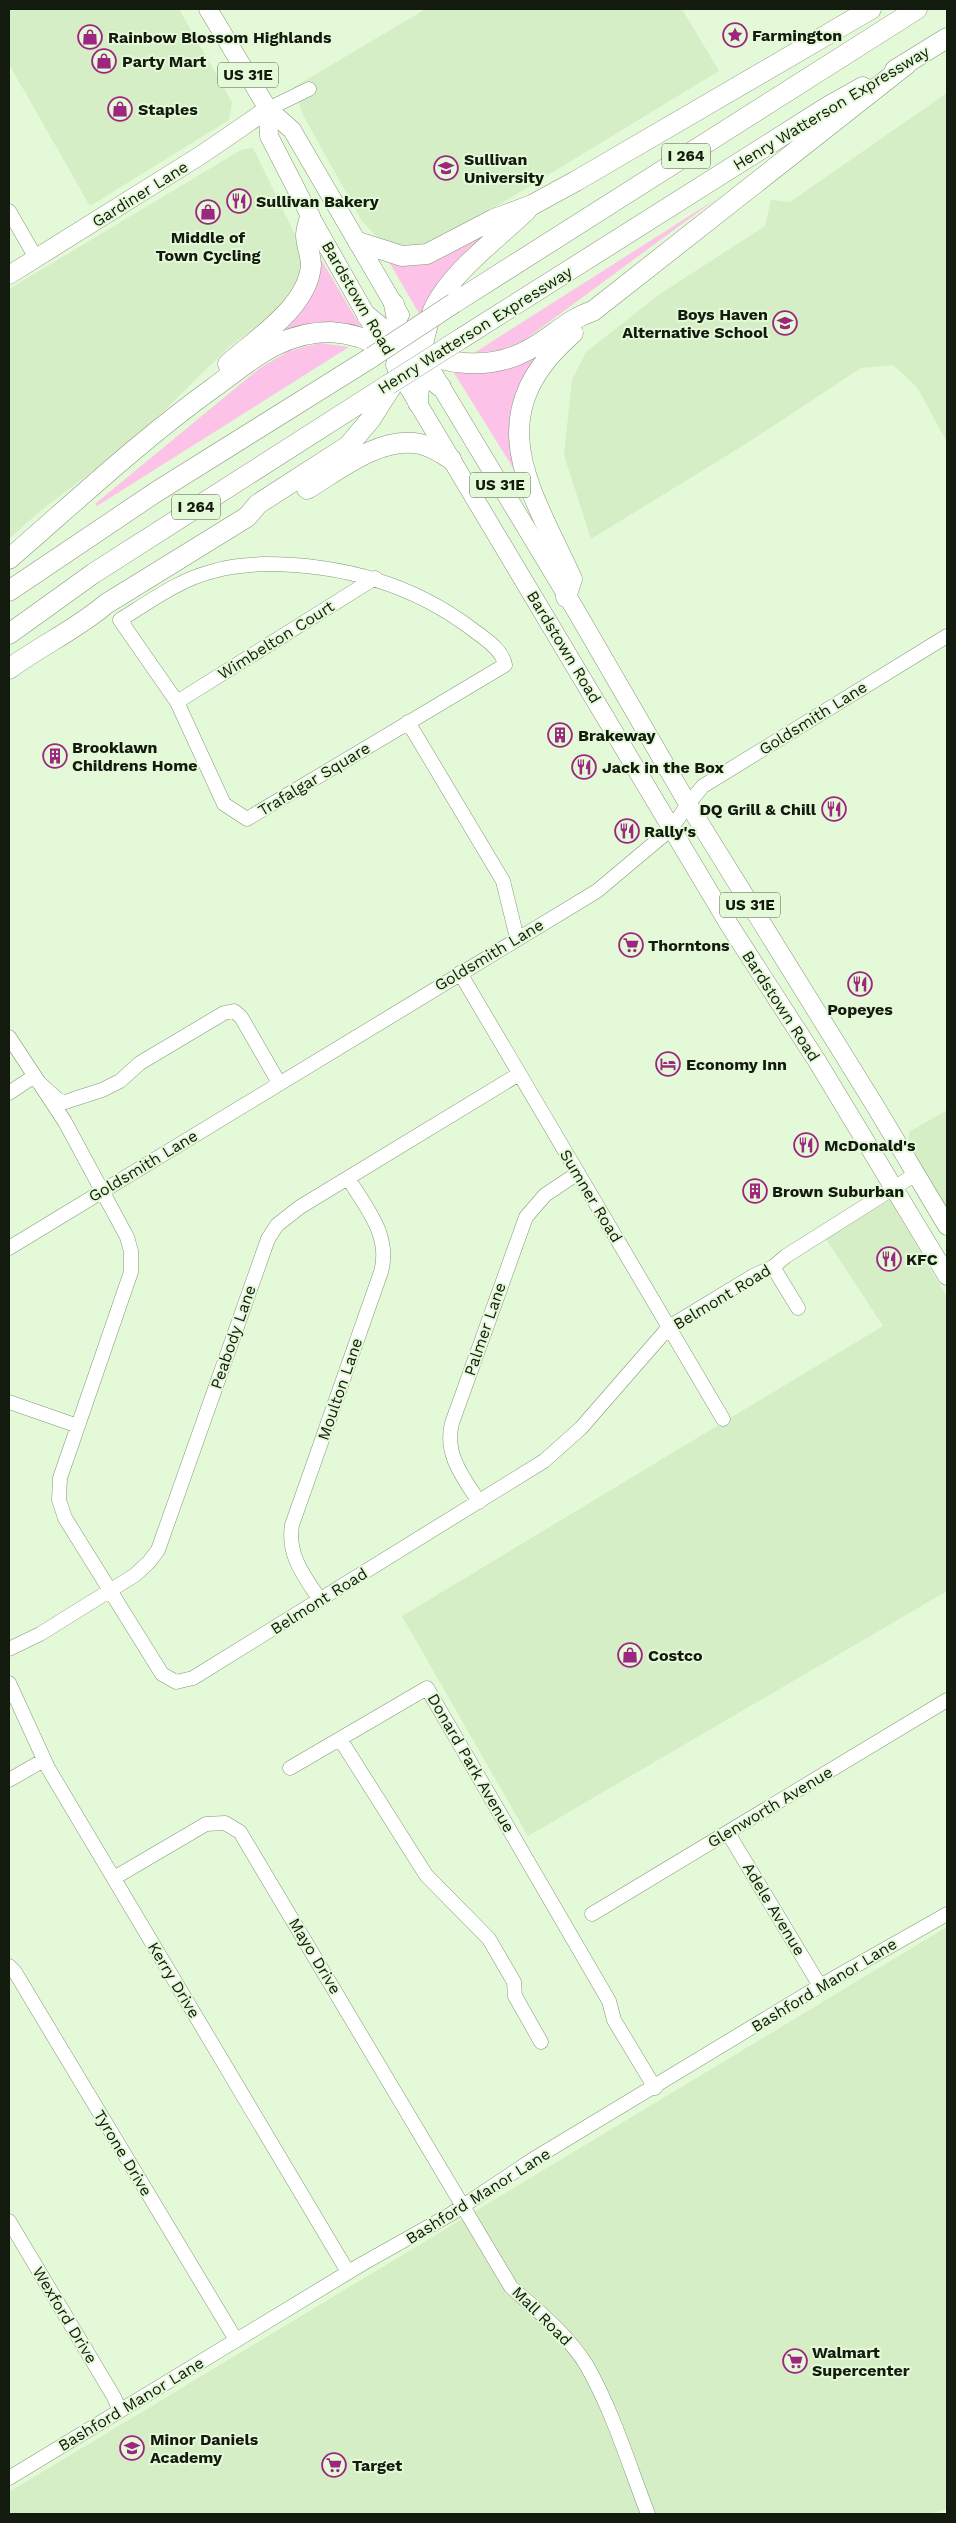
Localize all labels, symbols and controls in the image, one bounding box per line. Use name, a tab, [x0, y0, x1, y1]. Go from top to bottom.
place icon: Farmington	[722, 22, 748, 48]
shop icon: Rainbow Blossom Highlands	[77, 24, 103, 50]
place label: Farmington	[752, 26, 842, 45]
place label: Rainbow Blossom Highlands	[108, 28, 332, 47]
street label: Henry Watterson Expressway	[729, 41, 933, 174]
shop icon: Party Mart	[91, 48, 117, 74]
place label: Party Mart	[122, 52, 206, 71]
road number: US 31E	[218, 62, 278, 88]
shop icon: Staples	[107, 96, 133, 122]
place label: Staples	[138, 100, 198, 119]
road number: I 264	[662, 144, 710, 168]
place label: Sullivan University	[464, 150, 545, 187]
school or university icon: Sullivan University	[433, 155, 459, 181]
street label: Gardiner Lane	[88, 157, 192, 231]
restaurant icon: Sullivan Bakery	[226, 188, 252, 214]
place label: Sullivan Bakery	[256, 192, 380, 211]
shop icon: Middle of Town Cycling	[195, 199, 221, 225]
place label: Middle of Town Cycling	[156, 228, 260, 265]
street label: Bardstown Road	[318, 238, 398, 358]
street label: Henry Watterson Expressway	[374, 262, 576, 398]
place label: Boys Haven Alternative School	[622, 305, 769, 342]
school or university icon: Boys Haven Alternative School	[772, 310, 798, 336]
road number: US 31E	[470, 472, 530, 498]
road number: I 264	[172, 494, 220, 520]
street label: Bardstown Road	[523, 587, 605, 707]
street label: Wimbelton Court	[214, 596, 338, 683]
street label: Goldsmith Lane	[755, 677, 871, 759]
building icon: Brakeway	[547, 722, 573, 748]
place label: Brakeway	[578, 726, 657, 745]
place label: Brooklawn Childrens Home	[72, 738, 198, 775]
street label: Trafalgar Square	[254, 738, 374, 820]
building icon: Brooklawn Childrens Home	[42, 743, 68, 769]
restaurant icon: Jack in the Box	[571, 754, 597, 780]
place label: Jack in the Box	[602, 758, 724, 777]
restaurant icon: DQ Grill & Chill	[821, 796, 847, 822]
place label: DQ Grill & Chill	[699, 800, 817, 819]
restaurant icon: Rally's	[614, 818, 640, 844]
place label: Rally's	[644, 822, 696, 841]
road number: US 31E	[720, 892, 780, 918]
street label: Goldsmith Lane	[431, 915, 547, 995]
supermarket icon: Thorntons	[618, 932, 644, 958]
place label: Thorntons	[648, 936, 730, 955]
street label: Bardstown Road	[738, 947, 824, 1065]
restaurant icon: Popeyes	[847, 971, 873, 997]
place label: Popeyes	[827, 1000, 893, 1019]
hotel icon: Economy Inn	[655, 1051, 681, 1077]
place label: Economy Inn	[686, 1055, 787, 1074]
street label: Goldsmith Lane	[85, 1126, 201, 1206]
restaurant icon: McDonald's	[793, 1132, 819, 1158]
place label: McDonald's	[824, 1136, 916, 1155]
street label: Sumner Road	[556, 1146, 626, 1246]
building icon: Brown Suburban	[742, 1178, 768, 1204]
place label: Brown Suburban	[772, 1182, 904, 1201]
restaurant icon: KFC	[876, 1246, 902, 1272]
place label: KFC	[906, 1250, 938, 1269]
street label: Belmont Road	[670, 1260, 774, 1334]
street label: Palmer Lane	[460, 1280, 510, 1378]
street label: Peabody Lane	[206, 1283, 260, 1391]
street label: Moulton Lane	[314, 1335, 366, 1443]
street label: Belmont Road	[267, 1564, 371, 1638]
shop icon: Costco	[617, 1642, 643, 1668]
place label: Costco	[648, 1646, 703, 1665]
street label: Donard Park Avenue	[423, 1690, 519, 1836]
street label: Glenworth Avenue	[704, 1762, 836, 1852]
street label: Adele Avenue	[739, 1859, 809, 1959]
street label: Mayo Drive	[285, 1915, 345, 1997]
street label: Bashford Manor Lane	[748, 1934, 900, 2036]
street label: Kerry Drive	[144, 1939, 204, 2021]
street label: Tyrone Drive	[90, 2107, 156, 2199]
street label: Bashford Manor Lane	[402, 2144, 554, 2248]
street label: Wexford Drive	[29, 2263, 101, 2367]
street label: Mall Road	[508, 2282, 576, 2350]
place label: Walmart Supercenter	[812, 2343, 910, 2380]
supermarket icon: Walmart Supercenter	[782, 2348, 808, 2374]
street label: Bashford Manor Lane	[55, 2353, 207, 2455]
place label: Minor Daniels Academy	[150, 2430, 259, 2467]
school or university icon: Minor Daniels Academy	[119, 2435, 145, 2461]
supermarket icon: Target	[321, 2452, 347, 2478]
place label: Target	[352, 2456, 402, 2475]

